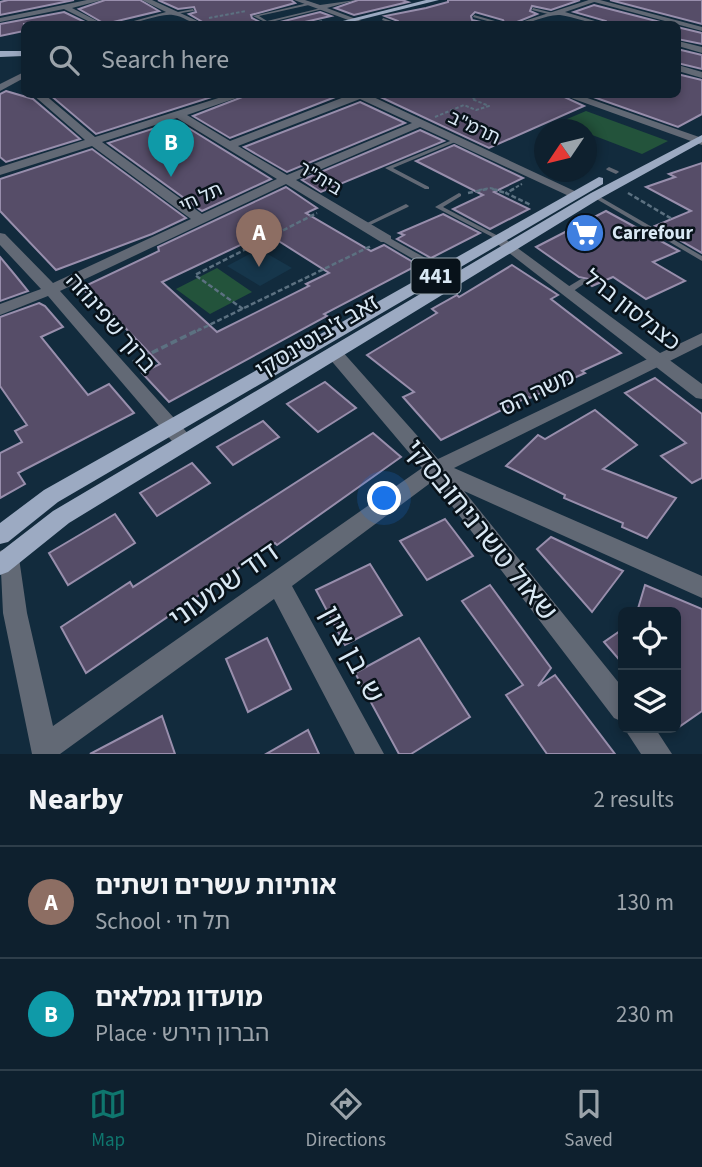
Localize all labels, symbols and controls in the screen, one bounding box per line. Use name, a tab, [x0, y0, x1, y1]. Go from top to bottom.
search box	[21, 21, 681, 98]
icon: search	[45, 41, 83, 79]
text: Search here	[101, 41, 229, 78]
street label: תרמ"ב	[444, 104, 504, 152]
pin: B	[148, 119, 194, 177]
north arrow	[534, 119, 597, 182]
street label: בית"ר	[293, 155, 347, 203]
street label: תל חי	[175, 176, 227, 220]
pin: A	[236, 209, 282, 267]
supermarket icon: Carrefour	[564, 212, 606, 254]
place label: Carrefour	[612, 220, 693, 247]
road number: 441	[412, 258, 460, 294]
street label: כצנלסון ברל	[576, 261, 688, 359]
street label: ברוך שפינוזה	[58, 266, 164, 380]
street label: זאב ז'בוטינסקי	[249, 286, 385, 386]
street label: משה הס	[494, 360, 580, 424]
street label: שאול טשרניחובסקי	[395, 431, 567, 629]
your location	[367, 481, 401, 515]
street label: דוד שמעוני	[161, 532, 287, 638]
street label: ש. בן ציון	[310, 598, 394, 710]
map controls	[618, 607, 681, 733]
button: locate	[618, 607, 681, 670]
button: layers	[618, 670, 681, 733]
text: Nearby	[28, 778, 123, 821]
text: 2 results	[594, 783, 674, 816]
text: אותיות עשרים ושתים	[95, 867, 337, 904]
text: A	[44, 886, 58, 919]
text: 130 m	[616, 886, 674, 919]
text: School · תל חי	[95, 905, 230, 938]
text: מועדון גמלאים	[95, 979, 263, 1016]
text: B	[44, 998, 58, 1031]
text: 230 m	[616, 998, 674, 1031]
text: Place · הברון הירש	[95, 1017, 270, 1050]
tab: Map	[89, 1085, 127, 1154]
tab: Directions	[306, 1085, 386, 1154]
tab: Saved	[564, 1085, 613, 1154]

